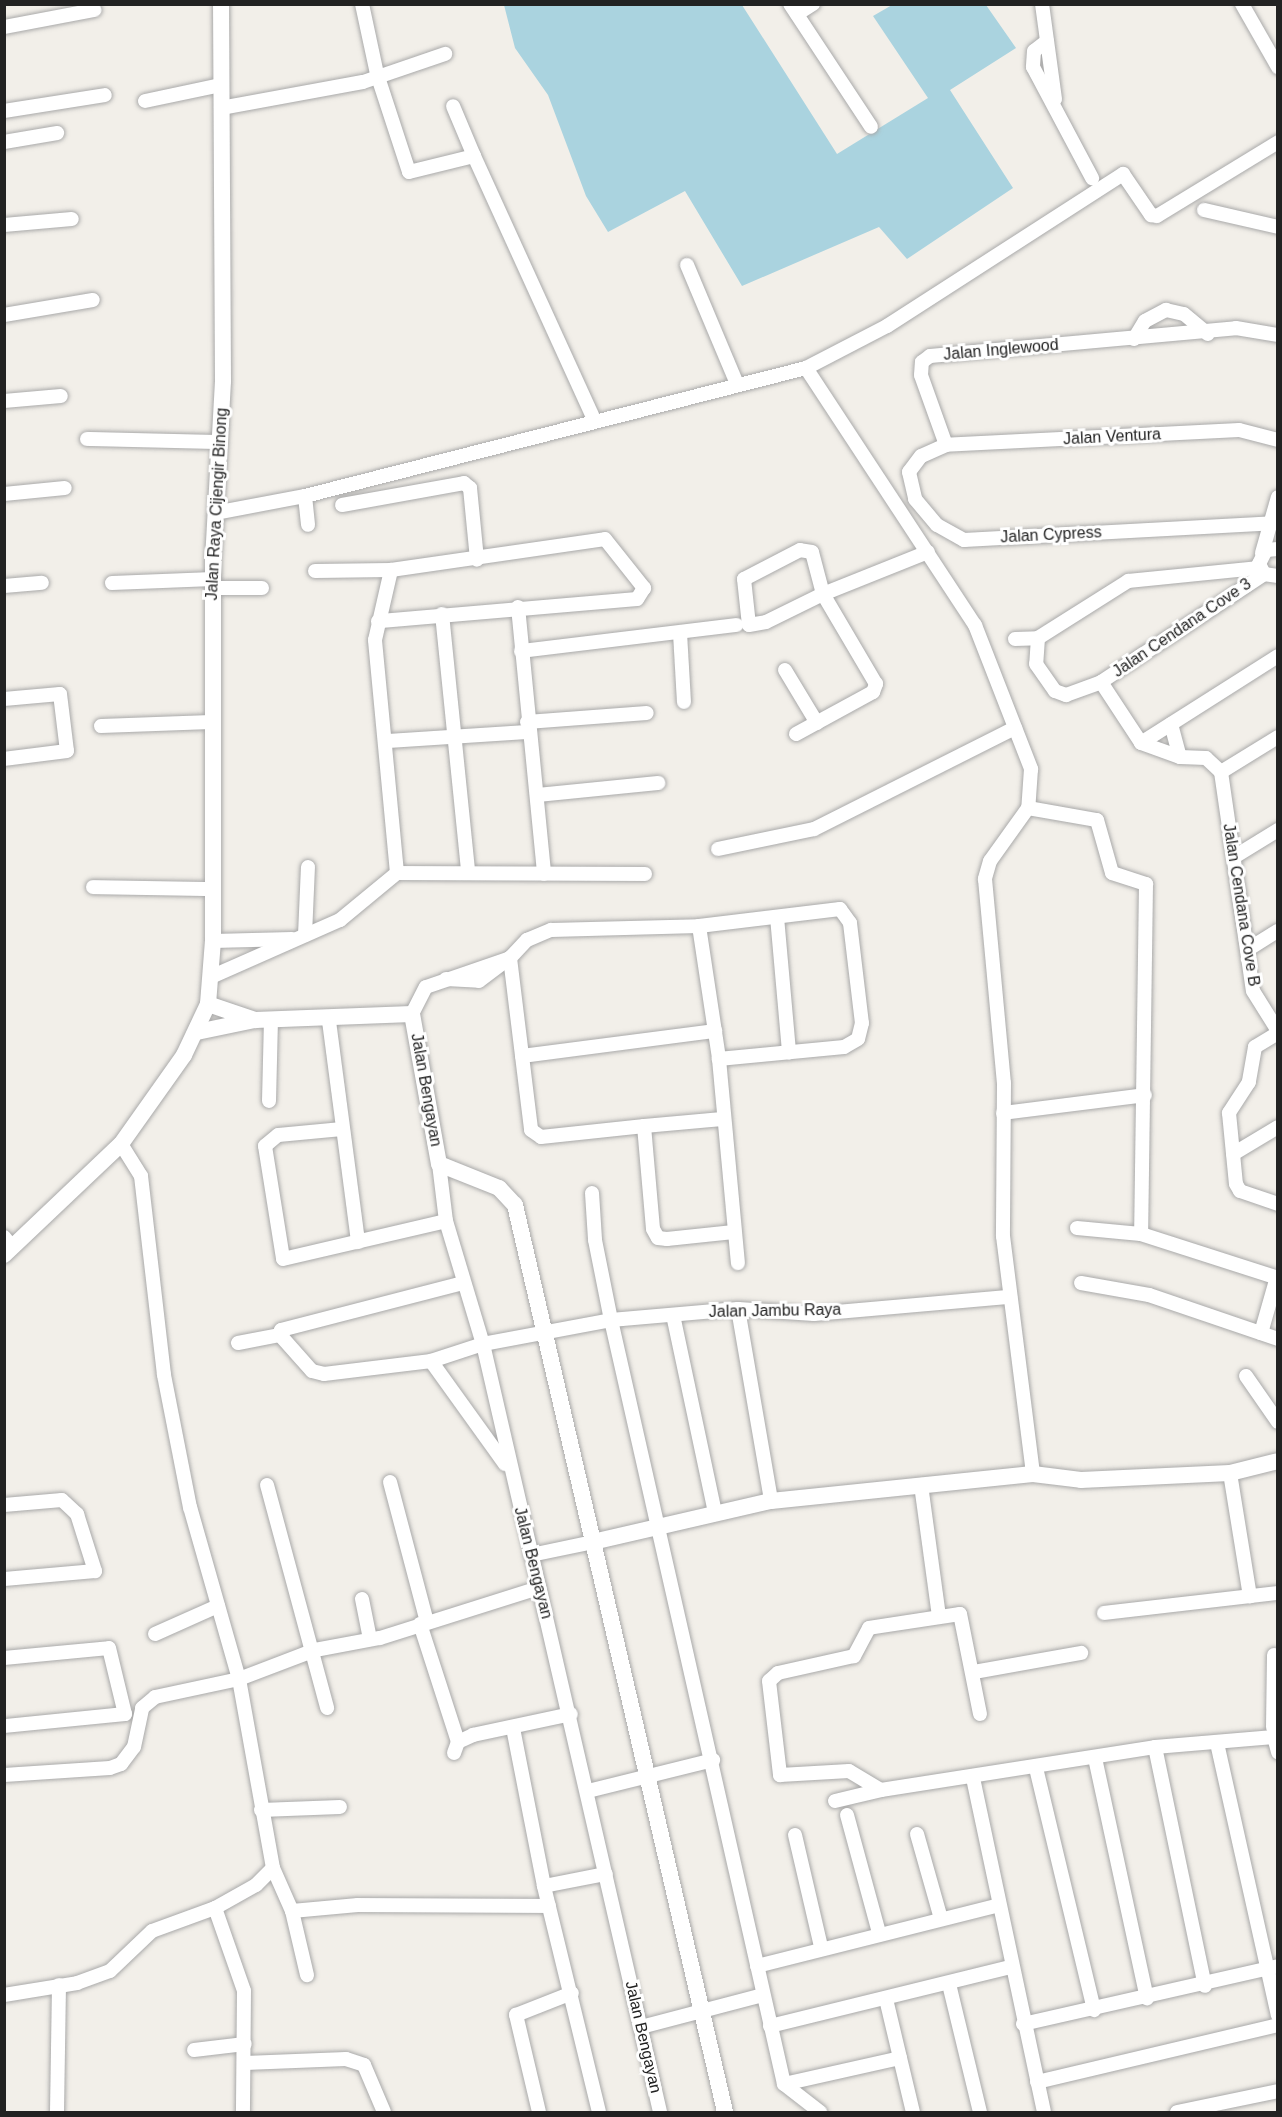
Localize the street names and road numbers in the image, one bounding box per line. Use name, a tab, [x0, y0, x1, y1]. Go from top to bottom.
street label: Jalan Inglewood	[943, 335, 1059, 365]
street label: Jalan Raya Cijengir Binong	[202, 407, 232, 601]
street label: Jalan Ventura	[1063, 425, 1161, 449]
street label: Jalan Cypress	[1000, 523, 1102, 547]
street label: Jalan Cendana Cove 3	[1109, 575, 1255, 681]
street label: Jalan Cendana Cove B	[1219, 822, 1263, 988]
street label: Jalan Bengayan	[407, 1032, 445, 1148]
street label: Jalan Jambu Raya	[709, 1300, 841, 1322]
street label: Jalan Bengayan	[510, 1505, 556, 1621]
street label: Jalan Bengayan	[621, 1979, 665, 2095]

